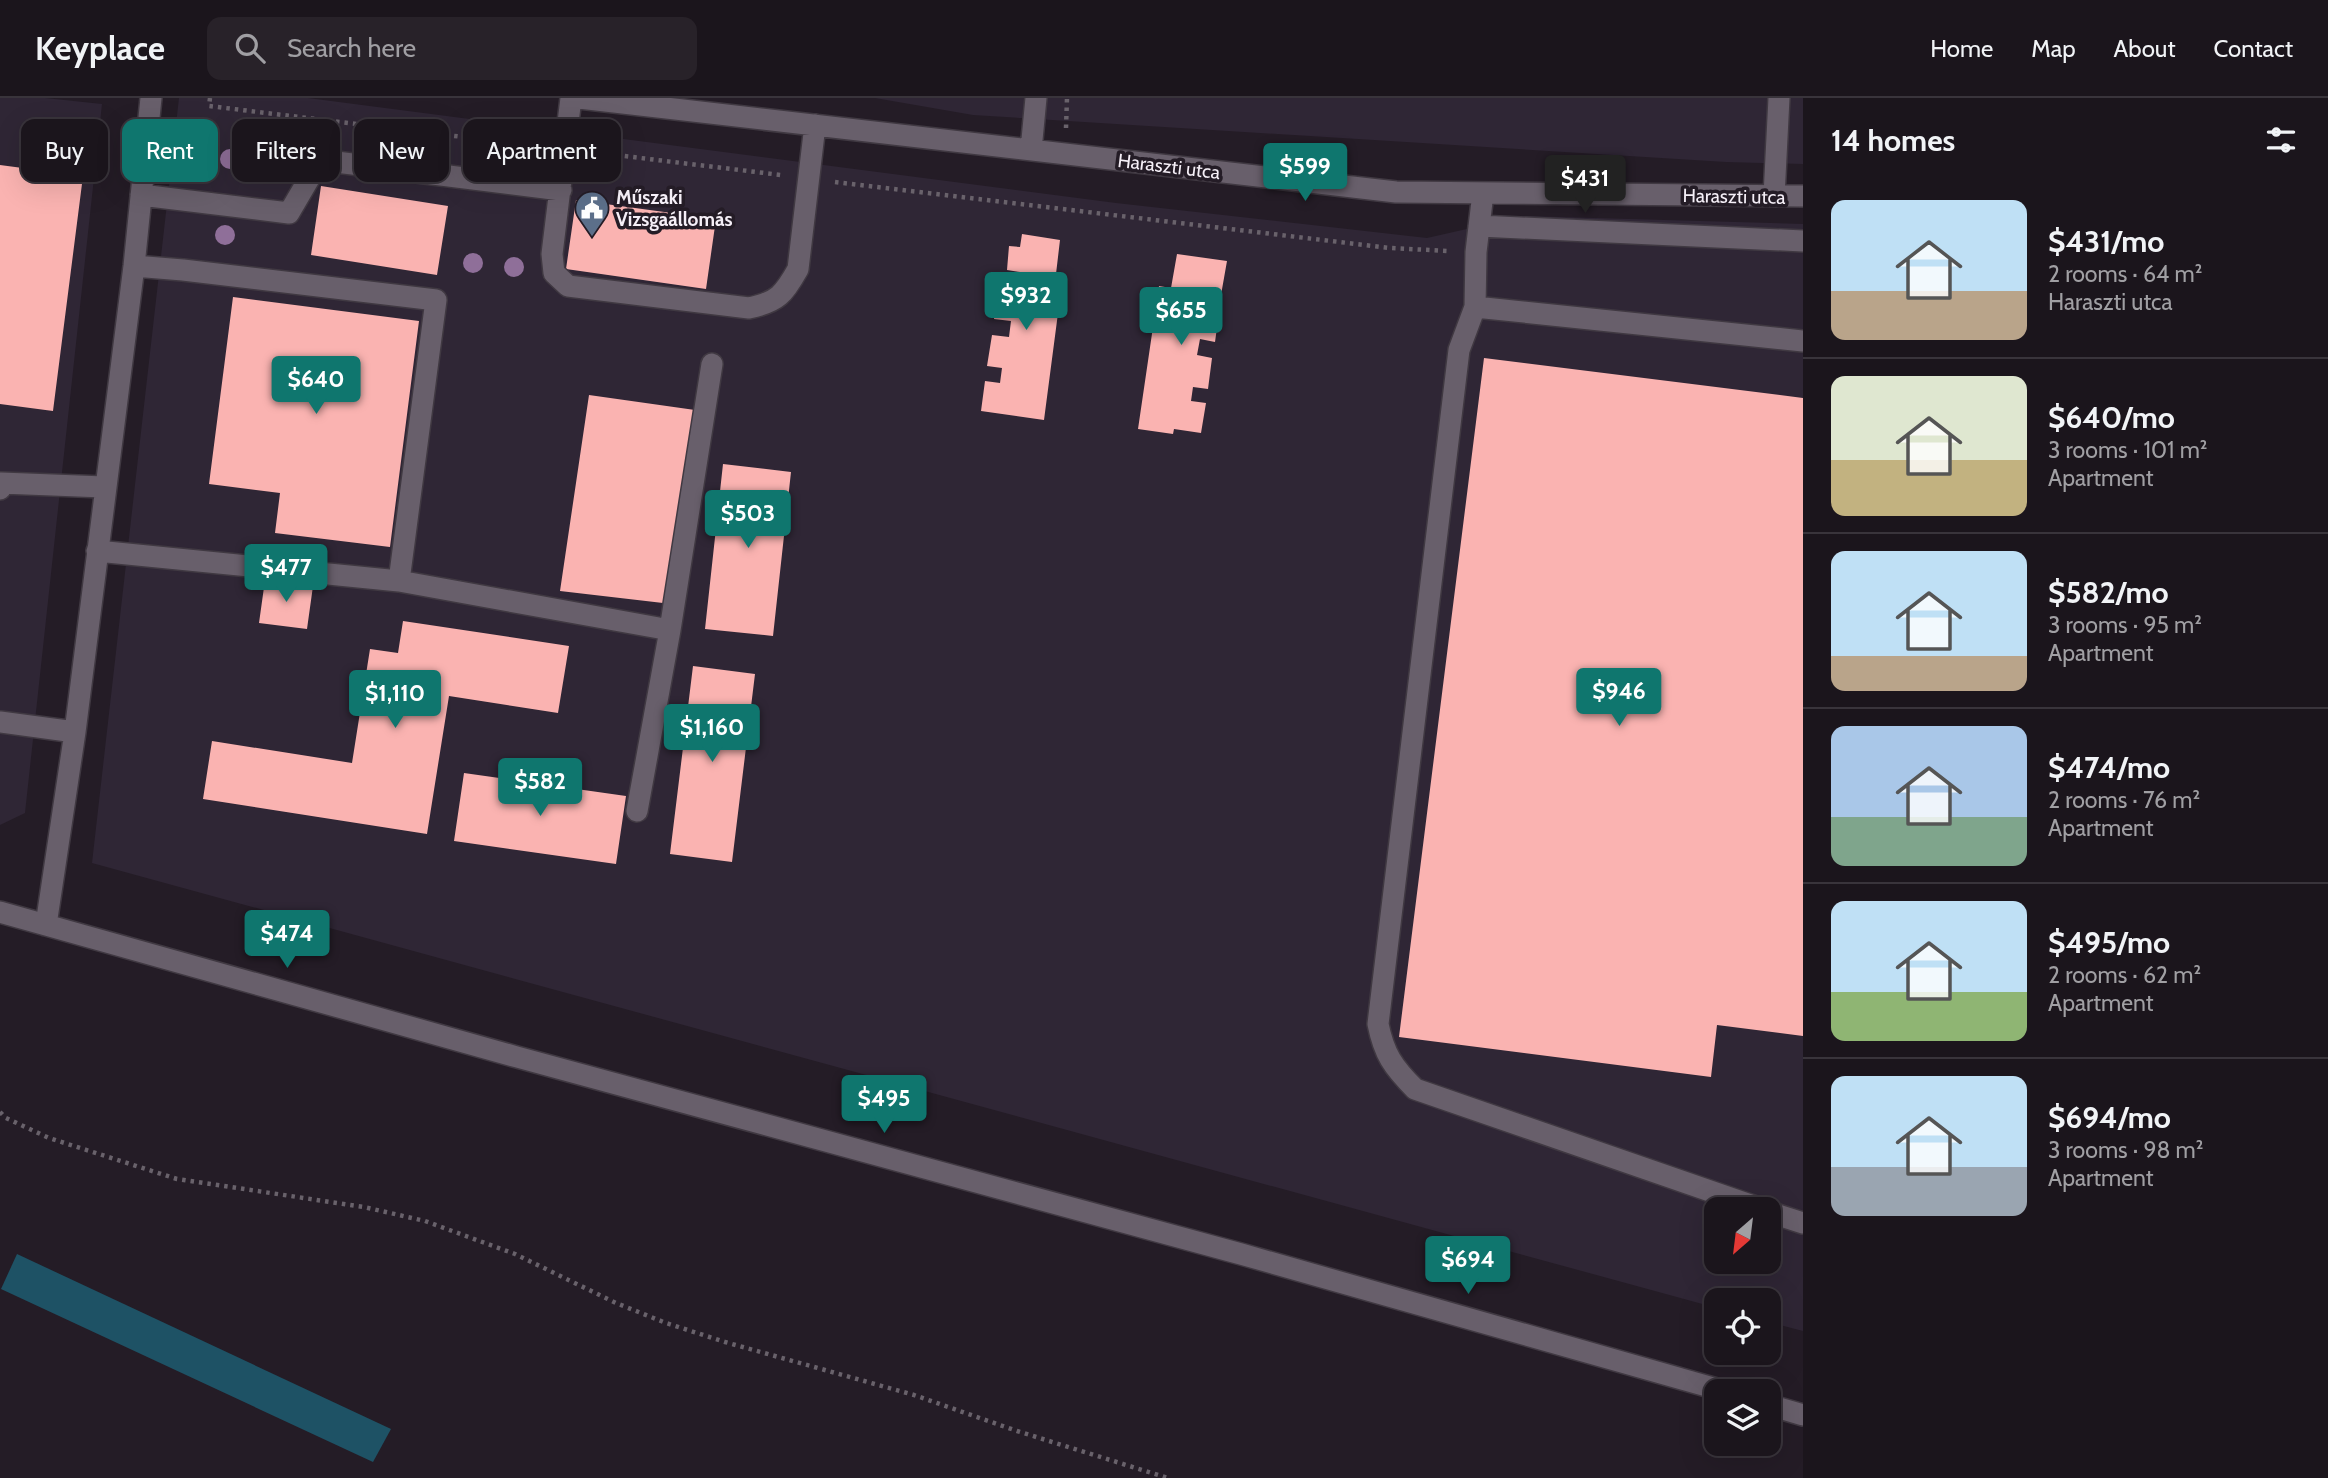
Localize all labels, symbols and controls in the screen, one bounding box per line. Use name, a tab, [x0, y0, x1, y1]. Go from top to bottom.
search box	[207, 17, 697, 80]
text: Keyplace	[35, 28, 165, 68]
icon: search	[231, 29, 269, 67]
text: Search here	[287, 32, 416, 64]
text: Home	[1930, 34, 1993, 63]
text: Map	[2031, 34, 2076, 63]
text: About	[2114, 34, 2176, 63]
text: Contact	[2214, 34, 2293, 63]
chip: Buy	[21, 119, 108, 182]
chip: Rent	[122, 119, 218, 182]
chip: Filters	[232, 119, 340, 182]
chip: New	[354, 119, 449, 182]
chip: Apartment	[463, 119, 621, 182]
icon: filters	[2262, 121, 2300, 159]
text: 14 homes	[1831, 122, 1955, 159]
pin: $599	[1264, 144, 1346, 203]
street label: Haraszti utca	[1116, 149, 1221, 184]
text: $599	[1279, 152, 1331, 180]
pin: $431	[1544, 156, 1626, 215]
text: $431	[1561, 164, 1609, 192]
street label: Haraszti utca	[1682, 184, 1786, 209]
place label: Műszaki Vizsgaállomás	[616, 186, 732, 231]
public building icon: Műszaki Vizsgaállomás	[573, 189, 611, 238]
text: $431/mo	[2048, 223, 2164, 260]
icon: home	[1887, 228, 1971, 312]
text: 2 rooms · 64 m²	[2048, 260, 2202, 288]
pin: $932	[985, 272, 1067, 332]
text: $932	[1001, 281, 1051, 309]
pin: $655	[1140, 288, 1222, 347]
text: Haraszti utca	[2048, 288, 2173, 316]
text: $655	[1156, 296, 1206, 324]
pin: $640	[275, 356, 357, 416]
text: $640	[288, 365, 344, 393]
text: $640/mo	[2048, 399, 2175, 436]
icon: home	[1887, 404, 1971, 488]
text: 3 rooms · 101 m²	[2048, 436, 2207, 464]
text: Apartment	[2048, 464, 2153, 492]
pin: $503	[707, 490, 789, 550]
text: $503	[721, 499, 775, 527]
pin: $477	[245, 545, 327, 604]
text: $477	[260, 553, 312, 581]
text: $582/mo	[2048, 574, 2169, 611]
icon: home	[1887, 579, 1971, 663]
text: 3 rooms · 95 m²	[2048, 611, 2202, 639]
text: Apartment	[2048, 639, 2153, 667]
pin: $946	[1578, 668, 1660, 728]
pin: $1,110	[338, 670, 452, 730]
text: $946	[1592, 677, 1646, 705]
text: $1,110	[365, 679, 425, 707]
pin: $1,160	[655, 704, 769, 764]
text: $1,160	[680, 713, 744, 741]
text: $474/mo	[2048, 749, 2170, 786]
icon: home	[1887, 754, 1971, 838]
pin: $582	[499, 758, 581, 818]
text: $582	[514, 767, 566, 795]
text: 2 rooms · 76 m²	[2048, 786, 2200, 814]
text: Apartment	[2048, 814, 2153, 842]
pin: $474	[246, 910, 328, 970]
text: $474	[261, 919, 313, 947]
text: $495/mo	[2048, 924, 2170, 961]
icon: home	[1887, 929, 1971, 1013]
text: 2 rooms · 62 m²	[2048, 961, 2201, 989]
text: Apartment	[2048, 989, 2153, 1017]
pin: $495	[843, 1076, 925, 1135]
text: $495	[858, 1084, 910, 1112]
text: $694/mo	[2048, 1099, 2171, 1136]
icon: home	[1887, 1104, 1971, 1188]
text: 3 rooms · 98 m²	[2048, 1136, 2203, 1164]
text: Apartment	[2048, 1164, 2153, 1192]
north arrow	[1704, 1197, 1782, 1274]
map controls	[1704, 1197, 1781, 1456]
pin: $694	[1427, 1236, 1509, 1296]
text: $694	[1441, 1245, 1495, 1273]
button: locate	[1704, 1288, 1781, 1365]
button: layers	[1704, 1379, 1781, 1456]

